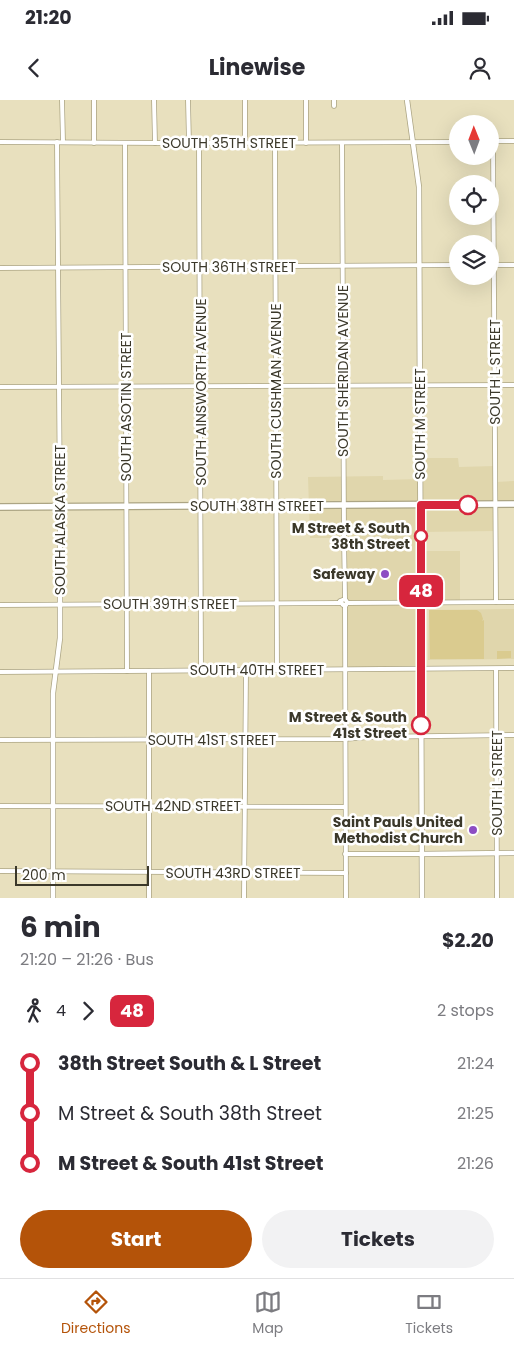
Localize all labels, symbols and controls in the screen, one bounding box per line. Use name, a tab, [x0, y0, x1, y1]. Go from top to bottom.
text: 21:20	[25, 4, 72, 31]
text: Linewise	[209, 52, 305, 83]
icon: back	[20, 54, 48, 82]
icon: person	[466, 54, 494, 82]
north arrow	[449, 115, 499, 165]
map controls	[449, 115, 499, 285]
street label: SOUTH 35TH STREET	[162, 133, 296, 153]
button: locate	[449, 175, 499, 225]
button: layers	[449, 235, 499, 285]
street label: SOUTH 36TH STREET	[162, 257, 296, 277]
street label: SOUTH SHERIDAN AVENUE	[333, 285, 353, 457]
street label: SOUTH AINSWORTH AVENUE	[191, 298, 211, 486]
street label: SOUTH CUSHMAN AVENUE	[266, 303, 286, 479]
street label: SOUTH L STREET	[485, 319, 505, 425]
street label: SOUTH ASOTIN STREET	[116, 332, 136, 482]
street label: SOUTH M STREET	[410, 368, 430, 480]
street label: SOUTH ALASKA STREET	[50, 444, 70, 595]
unlabelled marker	[458, 495, 478, 515]
street label: SOUTH 38TH STREET	[190, 496, 324, 516]
place label: M Street & South 38th Street	[292, 518, 410, 554]
marker: M Street & South 38th Street	[414, 529, 428, 543]
place label: Safeway	[313, 564, 375, 584]
marker: Safeway	[379, 568, 391, 580]
line badge: 48	[398, 575, 444, 607]
text: 48	[409, 578, 433, 603]
street label: SOUTH 39TH STREET	[103, 594, 237, 614]
street label: SOUTH 40TH STREET	[190, 660, 325, 680]
place label: M Street & South 41st Street	[289, 707, 407, 743]
marker: M Street & South 41st Street	[411, 715, 431, 735]
street label: SOUTH 41ST STREET	[148, 730, 277, 750]
street label: SOUTH L STREET	[487, 730, 507, 836]
street label: SOUTH 42ND STREET	[105, 796, 242, 816]
place label: Saint Pauls United Methodist Church	[333, 812, 463, 848]
marker: Saint Pauls United Methodist Church	[467, 824, 479, 836]
scale bar	[15, 863, 149, 886]
street label: SOUTH 43RD STREET	[165, 863, 301, 883]
text: 200 m	[22, 865, 66, 885]
text: 6 min	[20, 908, 101, 947]
text: $2.20	[442, 927, 494, 954]
text: 21:20 – 21:26 · Bus	[20, 948, 154, 971]
icon: walk	[20, 997, 48, 1025]
icon: forward	[74, 997, 102, 1025]
text: 48	[120, 998, 144, 1023]
text: 4	[56, 999, 66, 1022]
text: 2 stops	[437, 999, 494, 1022]
text: 38th Street South & L Street	[58, 1050, 321, 1077]
text: 21:24	[457, 1052, 494, 1075]
text: M Street & South 38th Street	[58, 1100, 322, 1127]
text: 21:25	[457, 1102, 494, 1125]
text: M Street & South 41st Street	[58, 1150, 324, 1177]
text: 21:26	[457, 1152, 494, 1175]
button: Start	[20, 1210, 252, 1268]
button: Tickets	[262, 1210, 494, 1268]
tab: Directions	[61, 1288, 130, 1339]
tab: Map	[252, 1288, 283, 1339]
tab: Tickets	[405, 1288, 453, 1339]

